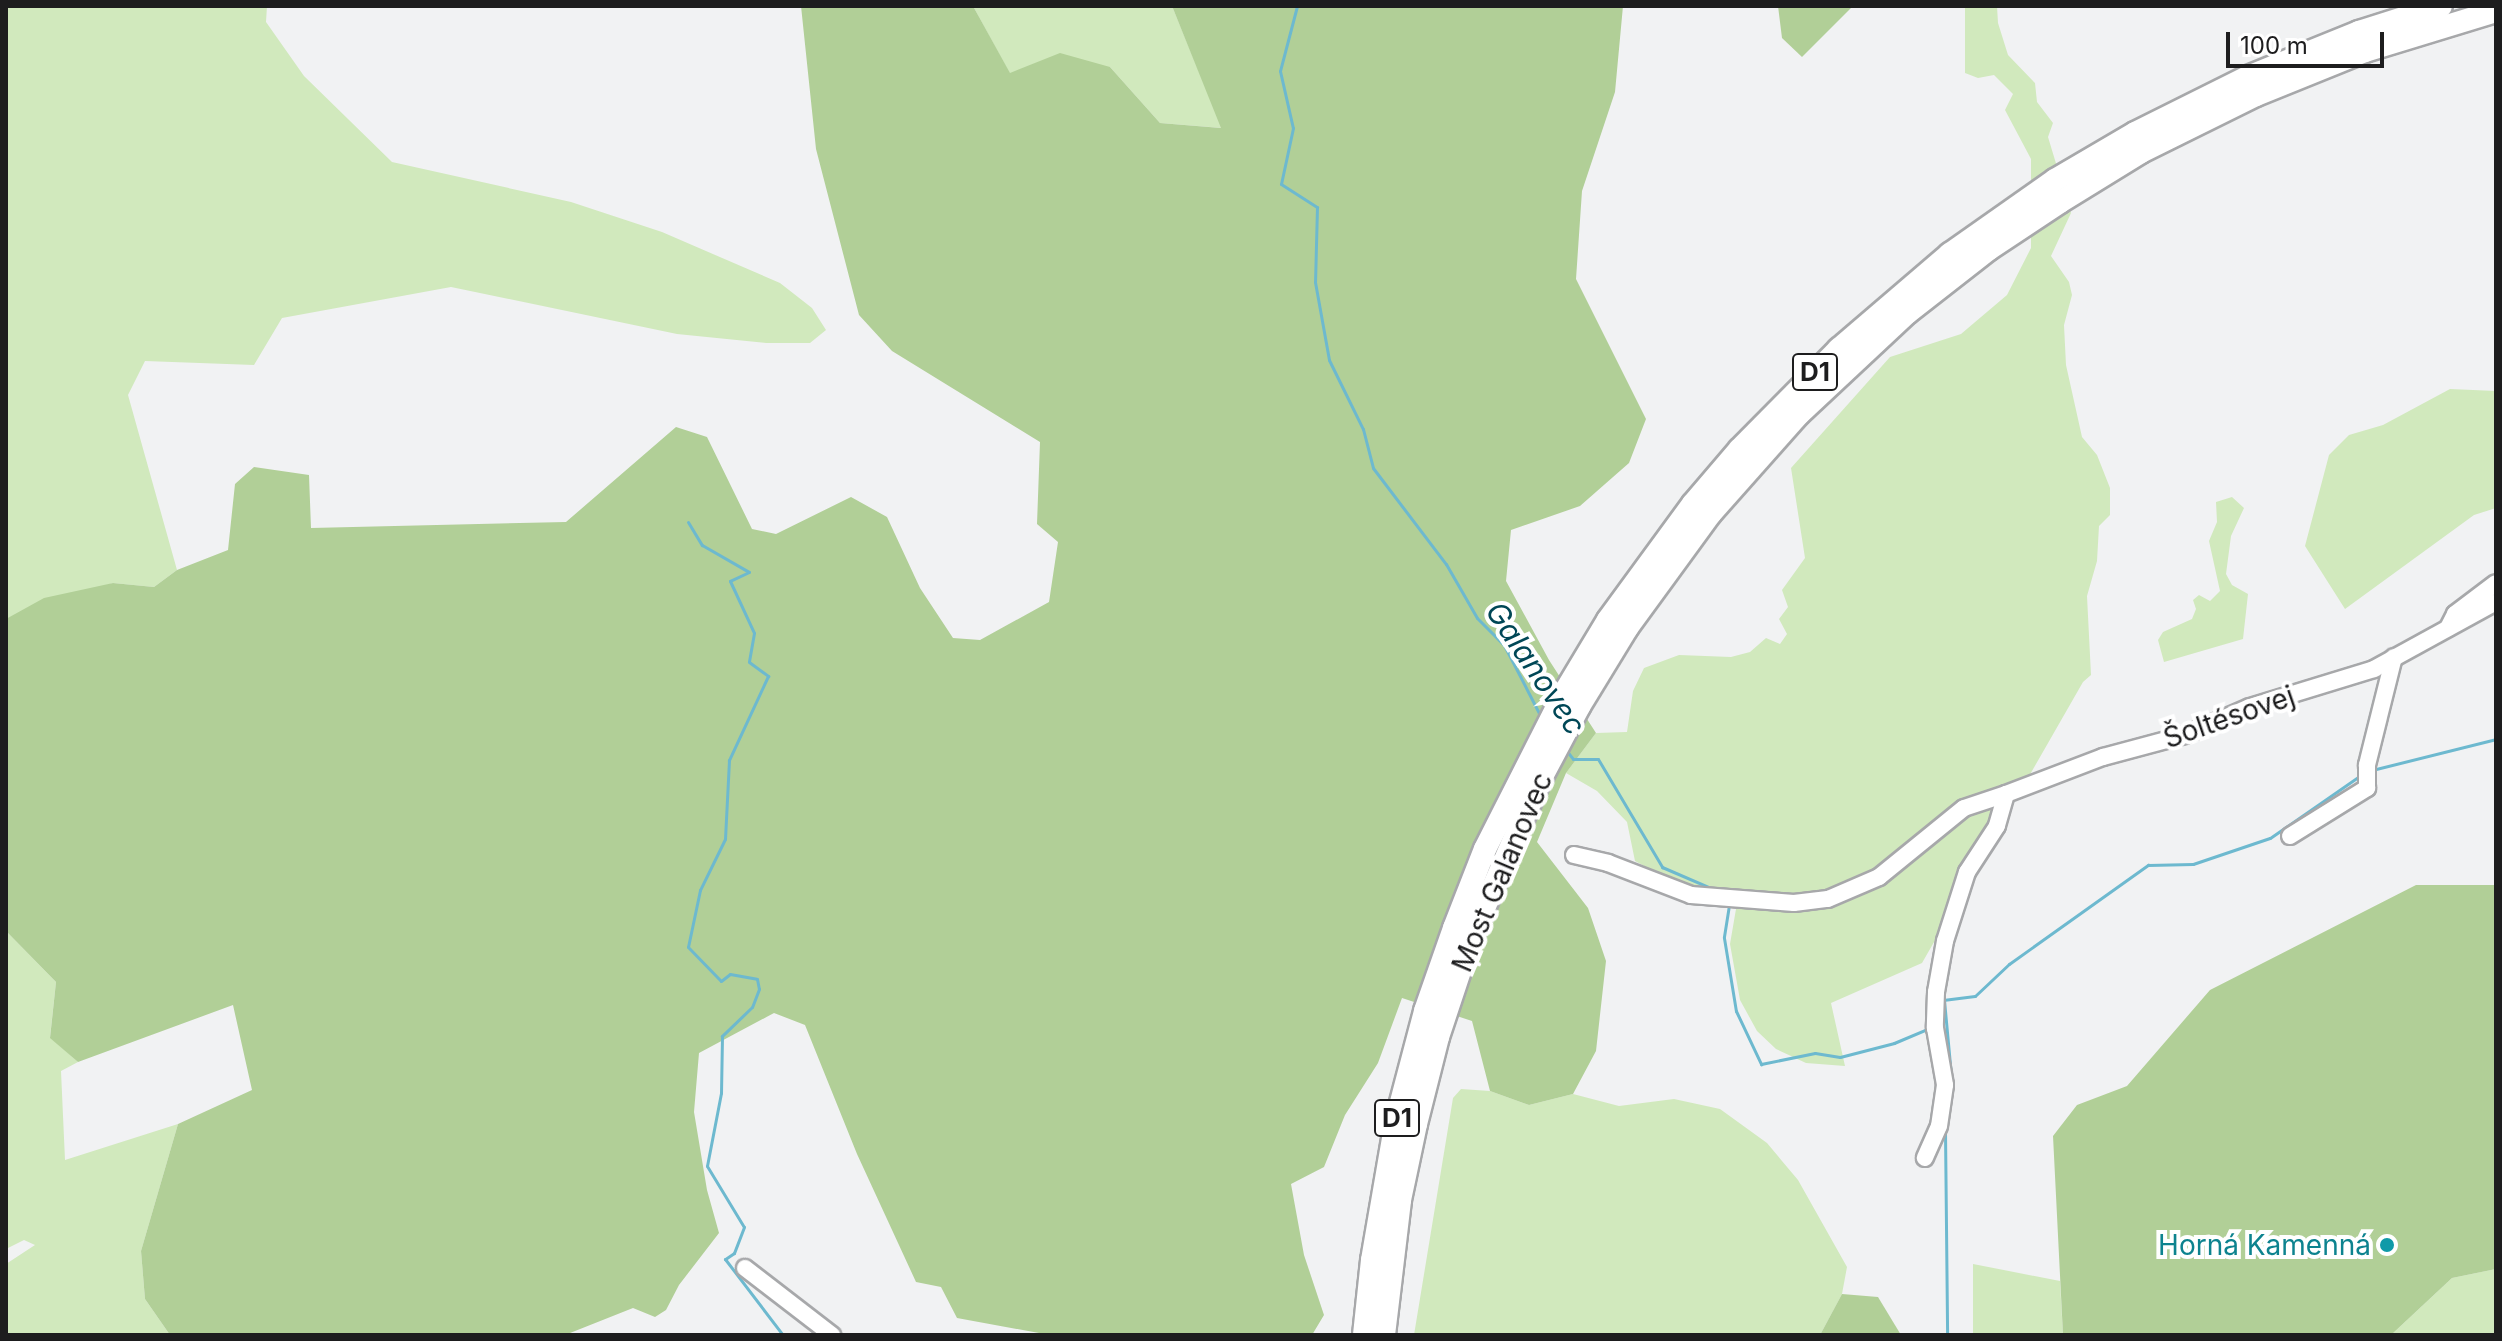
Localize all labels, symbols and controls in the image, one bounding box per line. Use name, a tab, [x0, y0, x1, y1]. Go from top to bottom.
scale bar	[2230, 16, 2388, 66]
text: 100 m	[2240, 31, 2308, 60]
road number: D1	[1791, 350, 1839, 394]
water label: Galanovec	[1478, 595, 1594, 741]
street label: Šoltésovej	[2159, 679, 2299, 755]
street label: Most Galanovec	[1445, 767, 1559, 977]
road number: D1	[1373, 1096, 1421, 1140]
place label: Horná Kamenná	[2158, 1228, 2371, 1262]
marker: Horná Kamenná	[2378, 1236, 2396, 1254]

